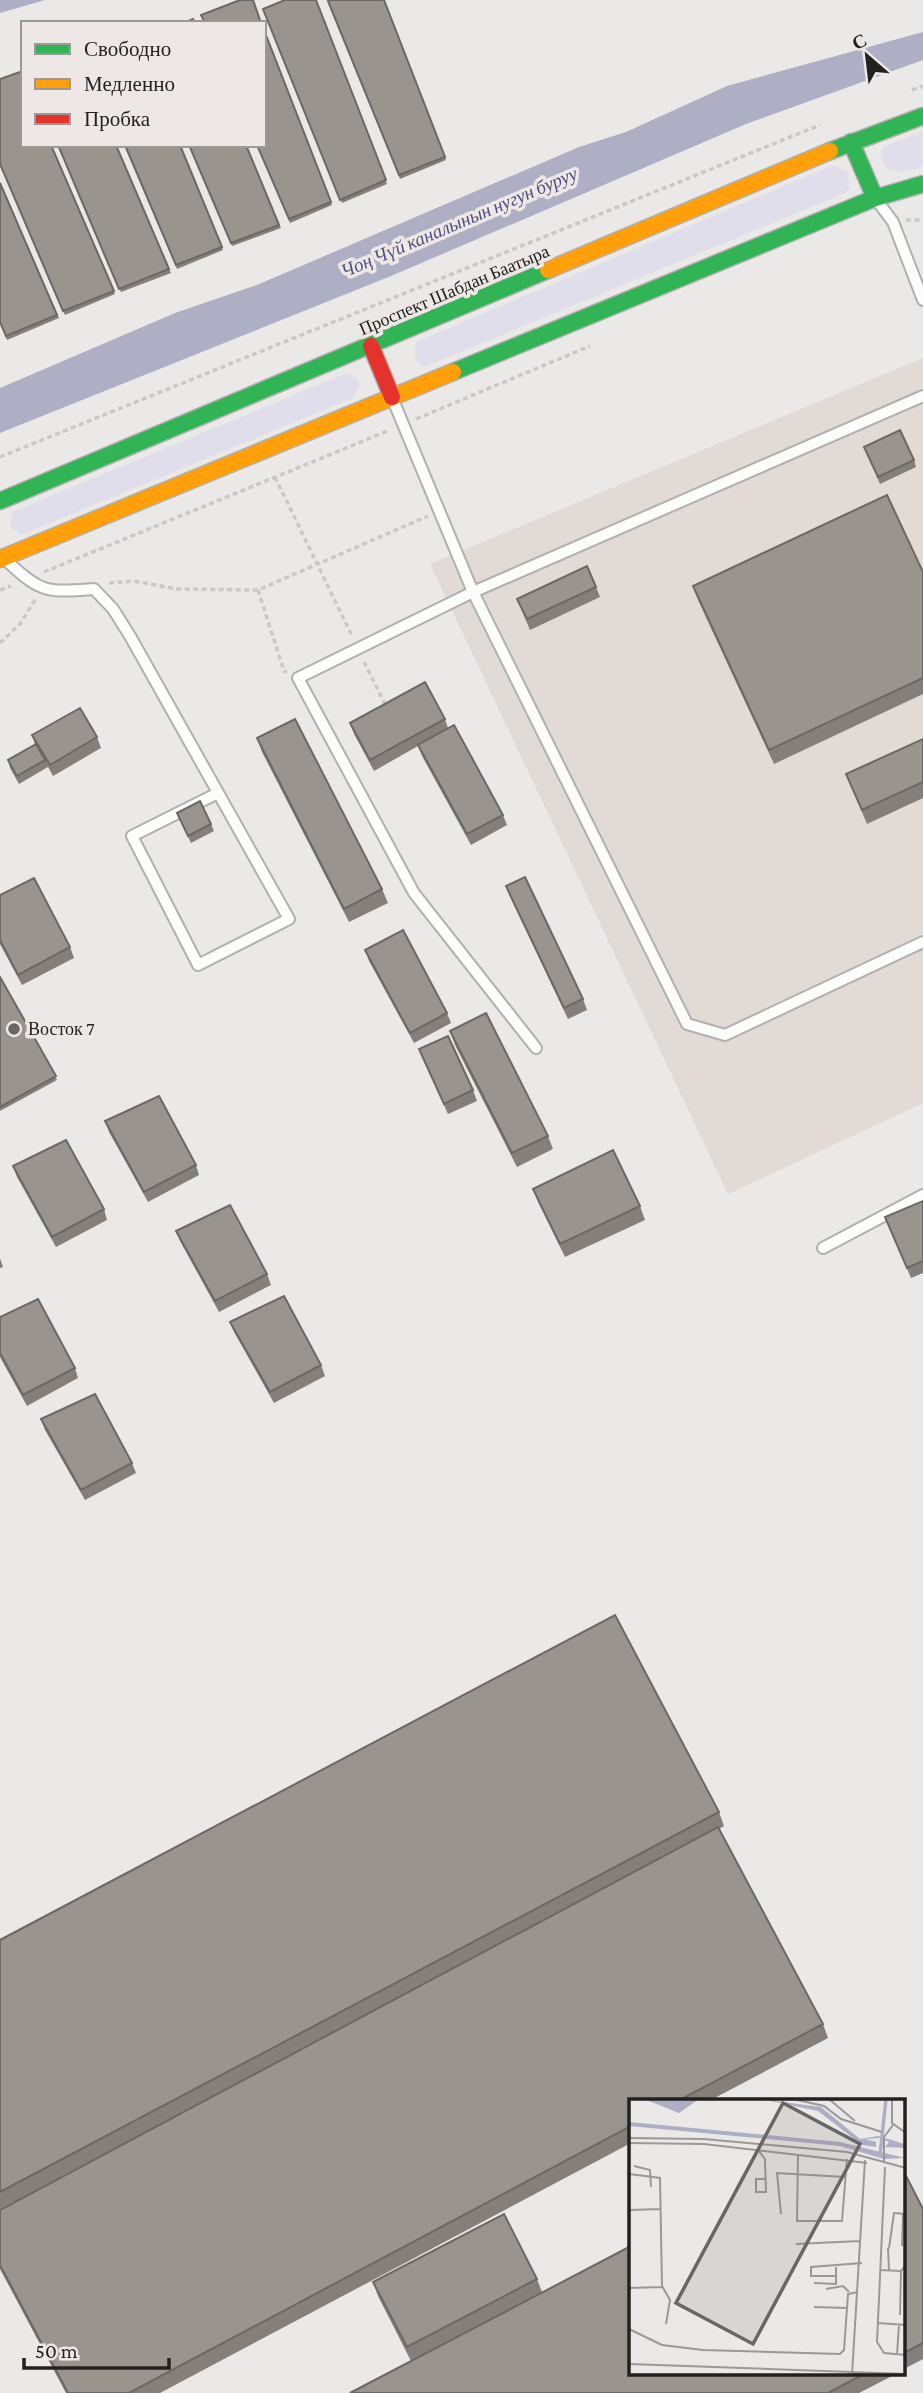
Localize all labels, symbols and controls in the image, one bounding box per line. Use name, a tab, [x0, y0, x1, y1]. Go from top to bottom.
legend	[21, 21, 266, 147]
north arrow	[832, 21, 902, 91]
text: С	[848, 29, 870, 54]
text: Свободно	[84, 37, 171, 61]
text: Медленно	[84, 72, 175, 96]
text: Пробка	[84, 107, 151, 131]
water label: Чоң Чүй каналынын нугун буруу	[338, 162, 581, 281]
street label: Проспект Шабдан Баатыра	[356, 241, 552, 339]
place label: Восток 7	[28, 1019, 95, 1039]
marker: Восток 7	[6, 1021, 22, 1037]
inset map	[629, 2099, 906, 2376]
scale bar	[24, 2326, 170, 2370]
text: 50 m	[35, 2339, 78, 2363]

